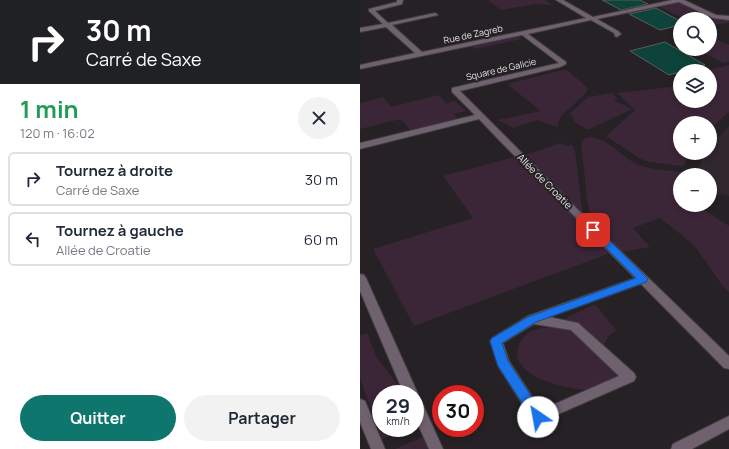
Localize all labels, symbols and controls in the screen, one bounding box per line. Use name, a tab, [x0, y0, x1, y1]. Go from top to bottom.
text: 30 m	[86, 11, 151, 49]
map controls	[673, 12, 717, 212]
button: search	[673, 12, 717, 56]
icon: right	[20, 16, 72, 68]
street label: Rue de Zagreb	[442, 21, 504, 47]
text: Carré de Saxe	[86, 47, 202, 71]
street label: Square de Galicie	[465, 55, 537, 83]
button: layers	[673, 64, 717, 108]
text: 1 min	[20, 92, 79, 125]
button: close	[298, 97, 340, 139]
button: +	[673, 116, 717, 160]
text: 120 m · 16:02	[20, 124, 95, 142]
street label: Allée de Croatie	[514, 150, 576, 212]
text: Tournez à droite	[56, 160, 173, 181]
icon: right	[22, 168, 44, 190]
button: −	[673, 168, 717, 212]
text: 30 m	[305, 169, 338, 190]
text: Carré de Saxe	[56, 181, 139, 199]
pin	[576, 213, 610, 247]
icon: arrive	[582, 219, 604, 241]
text: Tournez à gauche	[56, 220, 184, 241]
icon: left	[22, 228, 44, 250]
text: 60 m	[304, 229, 338, 250]
text: Allée de Croatie	[56, 241, 151, 259]
speed limit sign: 30	[432, 385, 484, 437]
text: 29	[386, 392, 410, 419]
button: Quitter	[20, 395, 176, 441]
button: Partager	[184, 395, 340, 441]
position arrow	[517, 396, 559, 438]
text: km/h	[386, 414, 410, 428]

